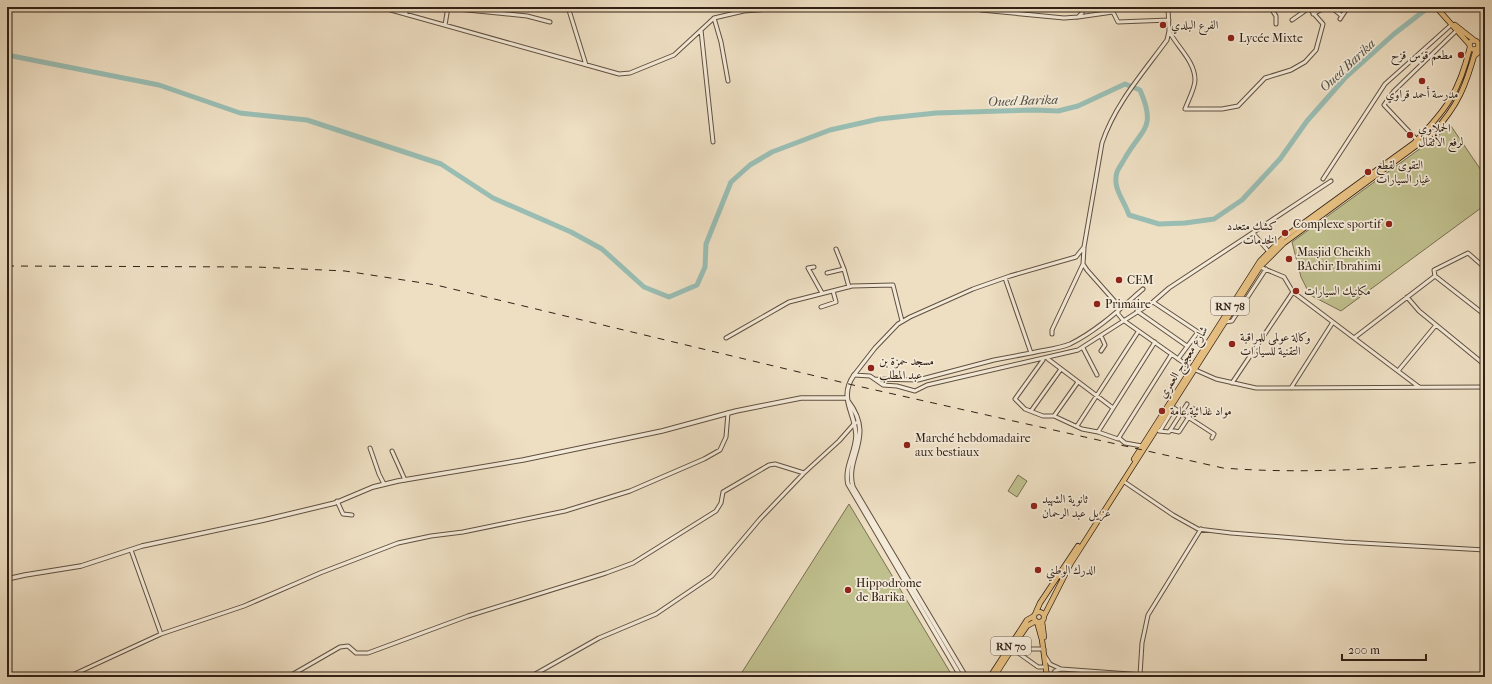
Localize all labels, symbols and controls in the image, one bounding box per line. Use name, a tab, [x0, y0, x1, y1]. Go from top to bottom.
place label: الفرع البلدي	[1171, 18, 1219, 36]
marker: الفرع البلدي	[1158, 20, 1168, 30]
place label: Lycée Mixte	[1239, 31, 1303, 45]
marker: Lycée Mixte	[1226, 33, 1236, 43]
water label: Oued Barika	[1317, 36, 1378, 95]
place label: مطعم قوس قزح	[1391, 48, 1453, 66]
marker: مطعم قوس قزح	[1456, 50, 1466, 60]
marker: مدرسة أحمد قراوي	[1417, 76, 1427, 86]
place label: مدرسة أحمد قراوي	[1385, 86, 1459, 104]
water label: Oued Barika	[988, 92, 1059, 109]
place label: الحملاوي لرفع الأثقال	[1418, 121, 1463, 153]
marker: الحملاوي لرفع الأثقال	[1405, 130, 1415, 140]
place label: التقوى لقطع غيار السيارات	[1376, 158, 1431, 186]
marker: التقوى لقطع غيار السيارات	[1363, 167, 1373, 177]
place label: Complexe sportif	[1293, 217, 1384, 231]
place label: كشك متعدد الخدمات	[1227, 219, 1277, 247]
marker: Complexe sportif	[1384, 219, 1394, 229]
marker: كشك متعدد الخدمات	[1280, 228, 1290, 238]
place label: Masjid Cheikh BAchir Ibrahimi	[1297, 245, 1382, 273]
marker: Masjid Cheikh BAchir Ibrahimi	[1284, 254, 1294, 264]
place label: CEM	[1127, 273, 1153, 287]
marker: CEM	[1114, 275, 1124, 285]
place label: مكانيك السيارات	[1304, 284, 1371, 298]
marker: مكانيك السيارات	[1291, 286, 1301, 296]
place label: Primaire	[1105, 297, 1151, 311]
road number: RN 78	[1211, 297, 1249, 315]
marker: Primaire	[1092, 299, 1102, 309]
street label: شارع معجوج العمري	[1155, 323, 1214, 403]
place label: وكالة عولمي للمراقبة التقنية للسيارات	[1240, 330, 1311, 358]
marker: وكالة عولمي للمراقبة التقنية للسيارات	[1227, 339, 1237, 349]
place label: مسجد حمزة بن عبد المطلب	[879, 354, 934, 383]
marker: مسجد حمزة بن عبد المطلب	[866, 363, 876, 373]
place label: مواد غذائية عامة	[1170, 404, 1232, 419]
marker: مواد غذائية عامة	[1157, 406, 1167, 416]
place label: Marché hebdomadaire aux bestiaux	[915, 431, 1031, 459]
marker: Marché hebdomadaire aux bestiaux	[902, 440, 912, 450]
place label: ثانوية الشهيد عزيل عبد الرحمان	[1042, 492, 1111, 522]
marker: ثانوية الشهيد عزيل عبد الرحمان	[1029, 501, 1039, 511]
place label: الدرك الوطني	[1046, 563, 1096, 582]
marker: الدرك الوطني	[1033, 565, 1043, 575]
place label: Hippodrome de Barika	[856, 576, 922, 604]
marker: Hippodrome de Barika	[843, 585, 853, 595]
scale bar	[1342, 636, 1426, 662]
road number: RN 70	[991, 637, 1031, 655]
text: 200 m	[1348, 643, 1380, 657]

